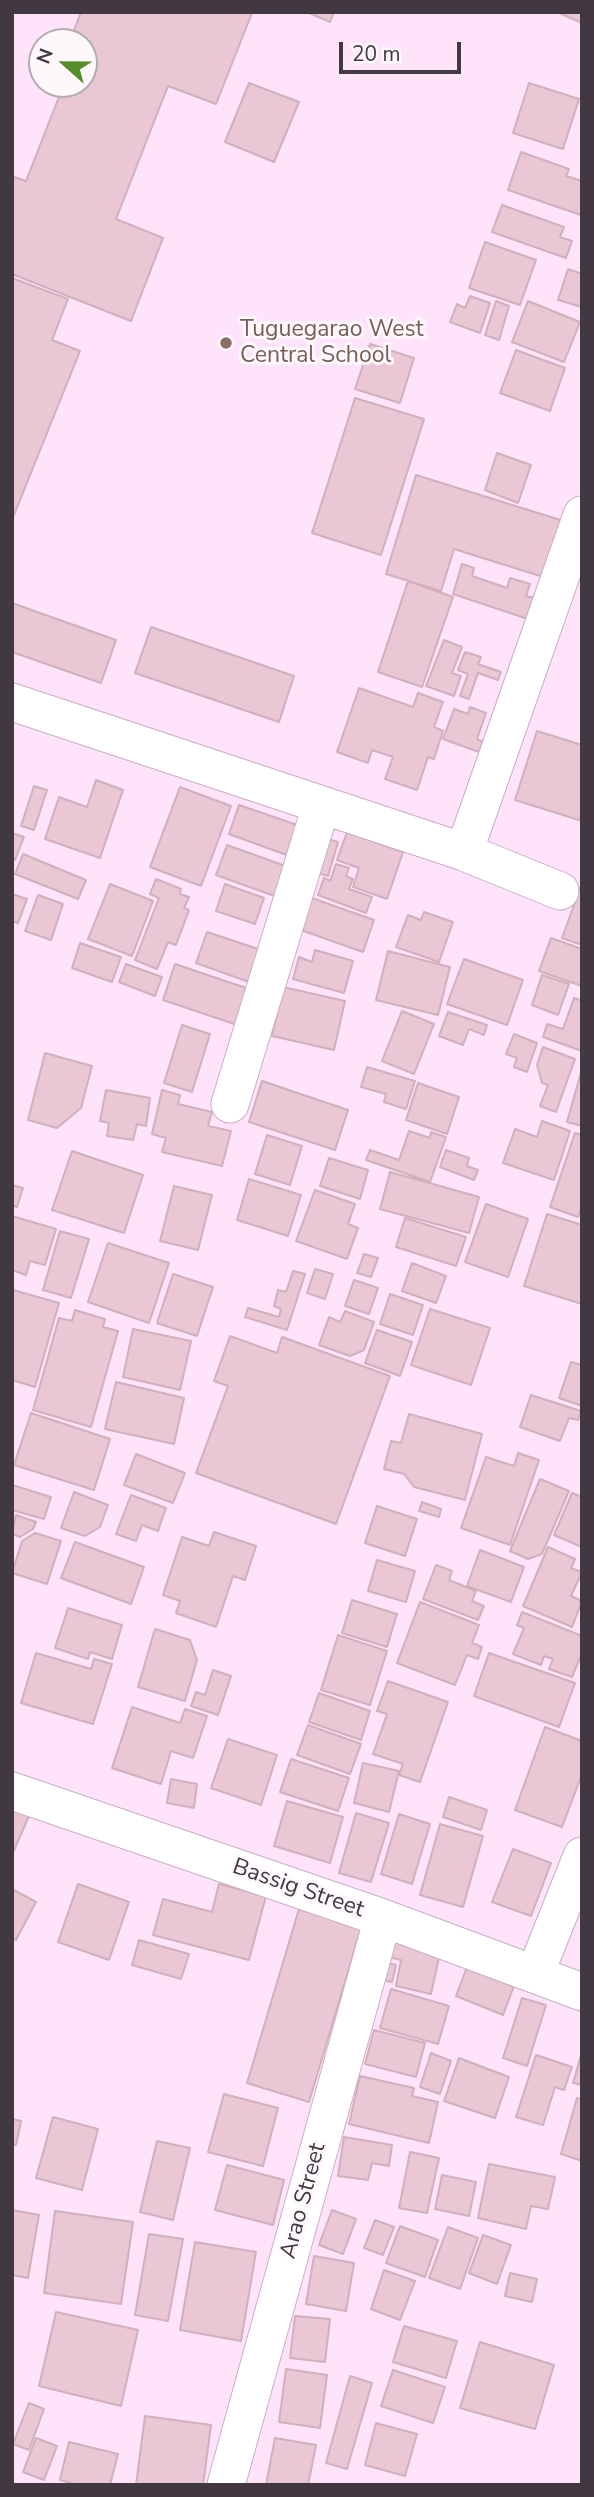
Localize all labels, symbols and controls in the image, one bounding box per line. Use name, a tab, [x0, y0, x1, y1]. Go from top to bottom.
north arrow	[28, 28, 98, 98]
scale bar	[342, 28, 464, 72]
text: 20 m	[352, 40, 401, 68]
text: N	[31, 45, 60, 67]
place label: Tuguegarao West Central School	[240, 316, 424, 370]
marker: Tuguegarao West Central School	[218, 335, 234, 351]
street label: Bassig Street	[229, 1854, 367, 1924]
street label: Arao Street	[275, 2140, 333, 2262]

